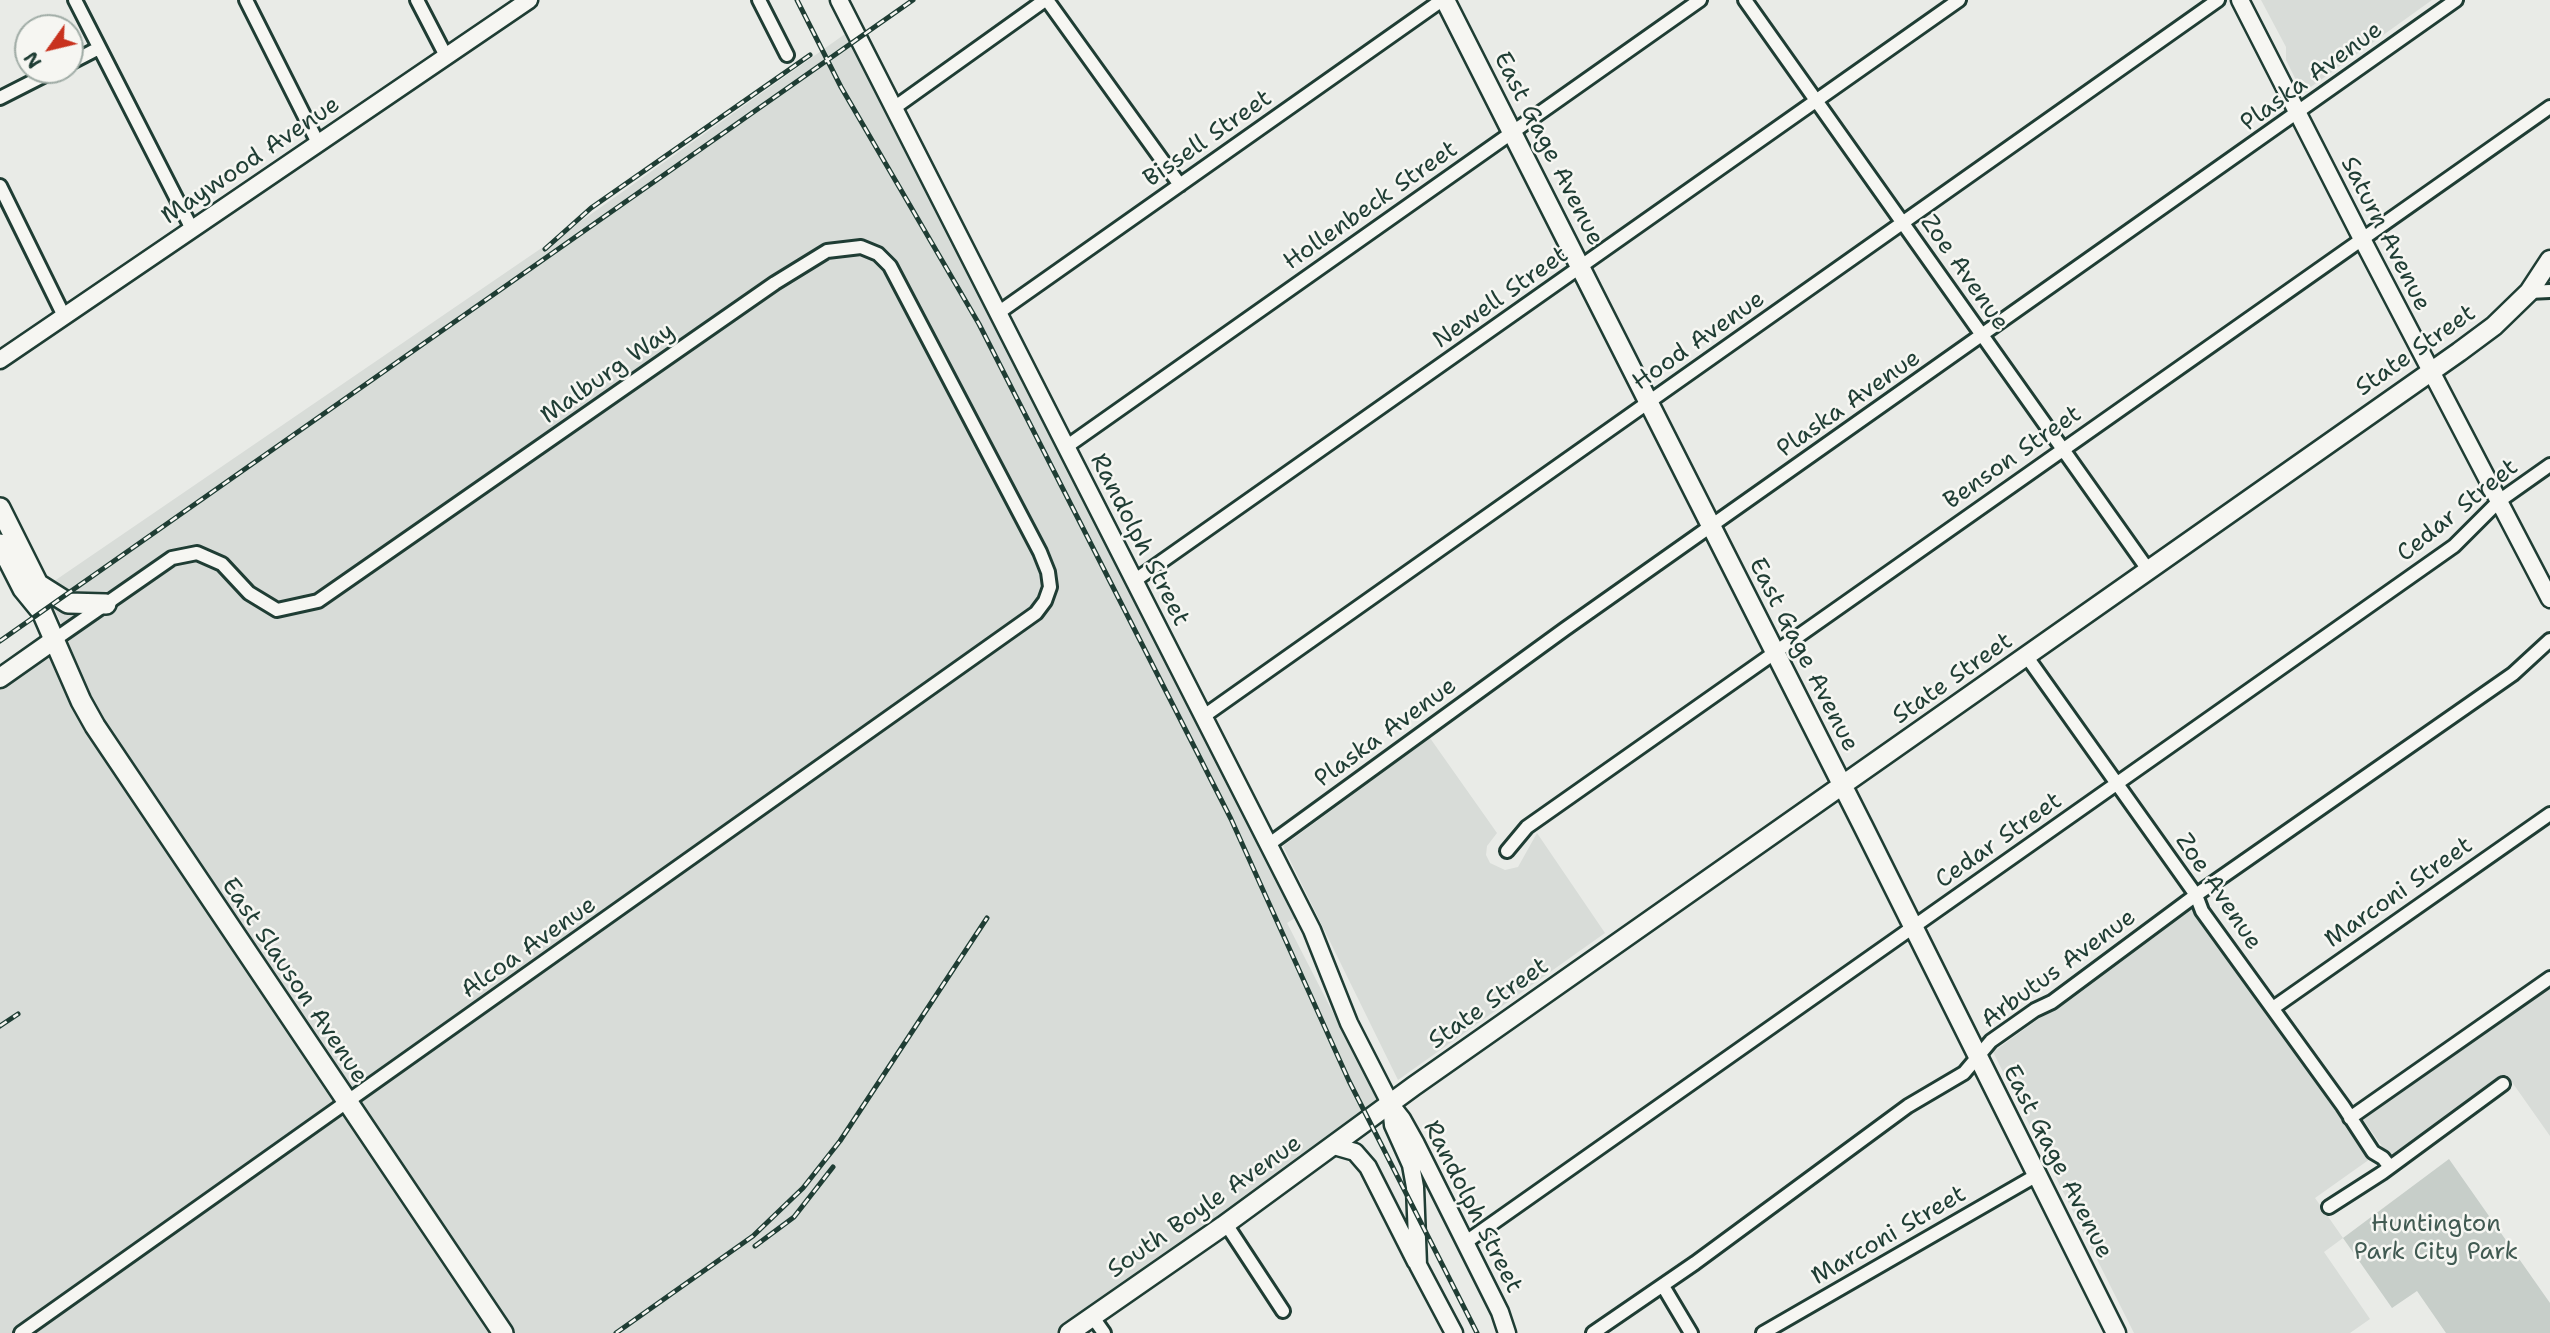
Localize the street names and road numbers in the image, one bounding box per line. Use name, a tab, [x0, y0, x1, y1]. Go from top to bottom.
street label: Plaska Avenue	[2235, 16, 2389, 138]
street label: East Gage Avenue	[1487, 47, 1609, 251]
street label: Bissell Street	[1138, 84, 1278, 194]
street label: Maywood Avenue	[156, 91, 346, 231]
street label: Hollenbeck Street	[1279, 135, 1463, 277]
street label: Saturn Avenue	[2334, 152, 2436, 316]
street label: Zoe Avenue	[1914, 210, 2014, 336]
street label: Newell Street	[1428, 241, 1574, 355]
street label: Hood Avenue	[1627, 285, 1771, 397]
street label: State Street	[2350, 299, 2482, 403]
street label: Malburg Way	[536, 317, 680, 431]
street label: Plaska Avenue	[1772, 344, 1926, 464]
street label: Benson Street	[1939, 400, 2087, 516]
street label: Randolph Street	[1083, 449, 1195, 631]
street label: Cedar Street	[2392, 453, 2524, 569]
street label: East Gage Avenue	[1742, 553, 1864, 757]
street label: State Street	[1887, 627, 2019, 731]
street label: Plaska Avenue	[1309, 672, 1463, 794]
street label: Cedar Street	[1930, 787, 2068, 895]
street label: Zoe Avenue	[2168, 828, 2268, 956]
street label: Marconi Street	[2320, 831, 2478, 955]
street label: East Slauson Avenue	[215, 873, 373, 1089]
street label: Alcoa Avenue	[456, 891, 602, 1005]
street label: Arbutus Avenue	[1976, 903, 2142, 1035]
street label: State Street	[1423, 952, 1555, 1056]
street label: East Gage Avenue	[1996, 1060, 2118, 1264]
street label: Randolph Street	[1416, 1116, 1528, 1298]
street label: South Boyle Avenue	[1102, 1129, 1308, 1285]
street label: Marconi Street	[1807, 1180, 1971, 1292]

